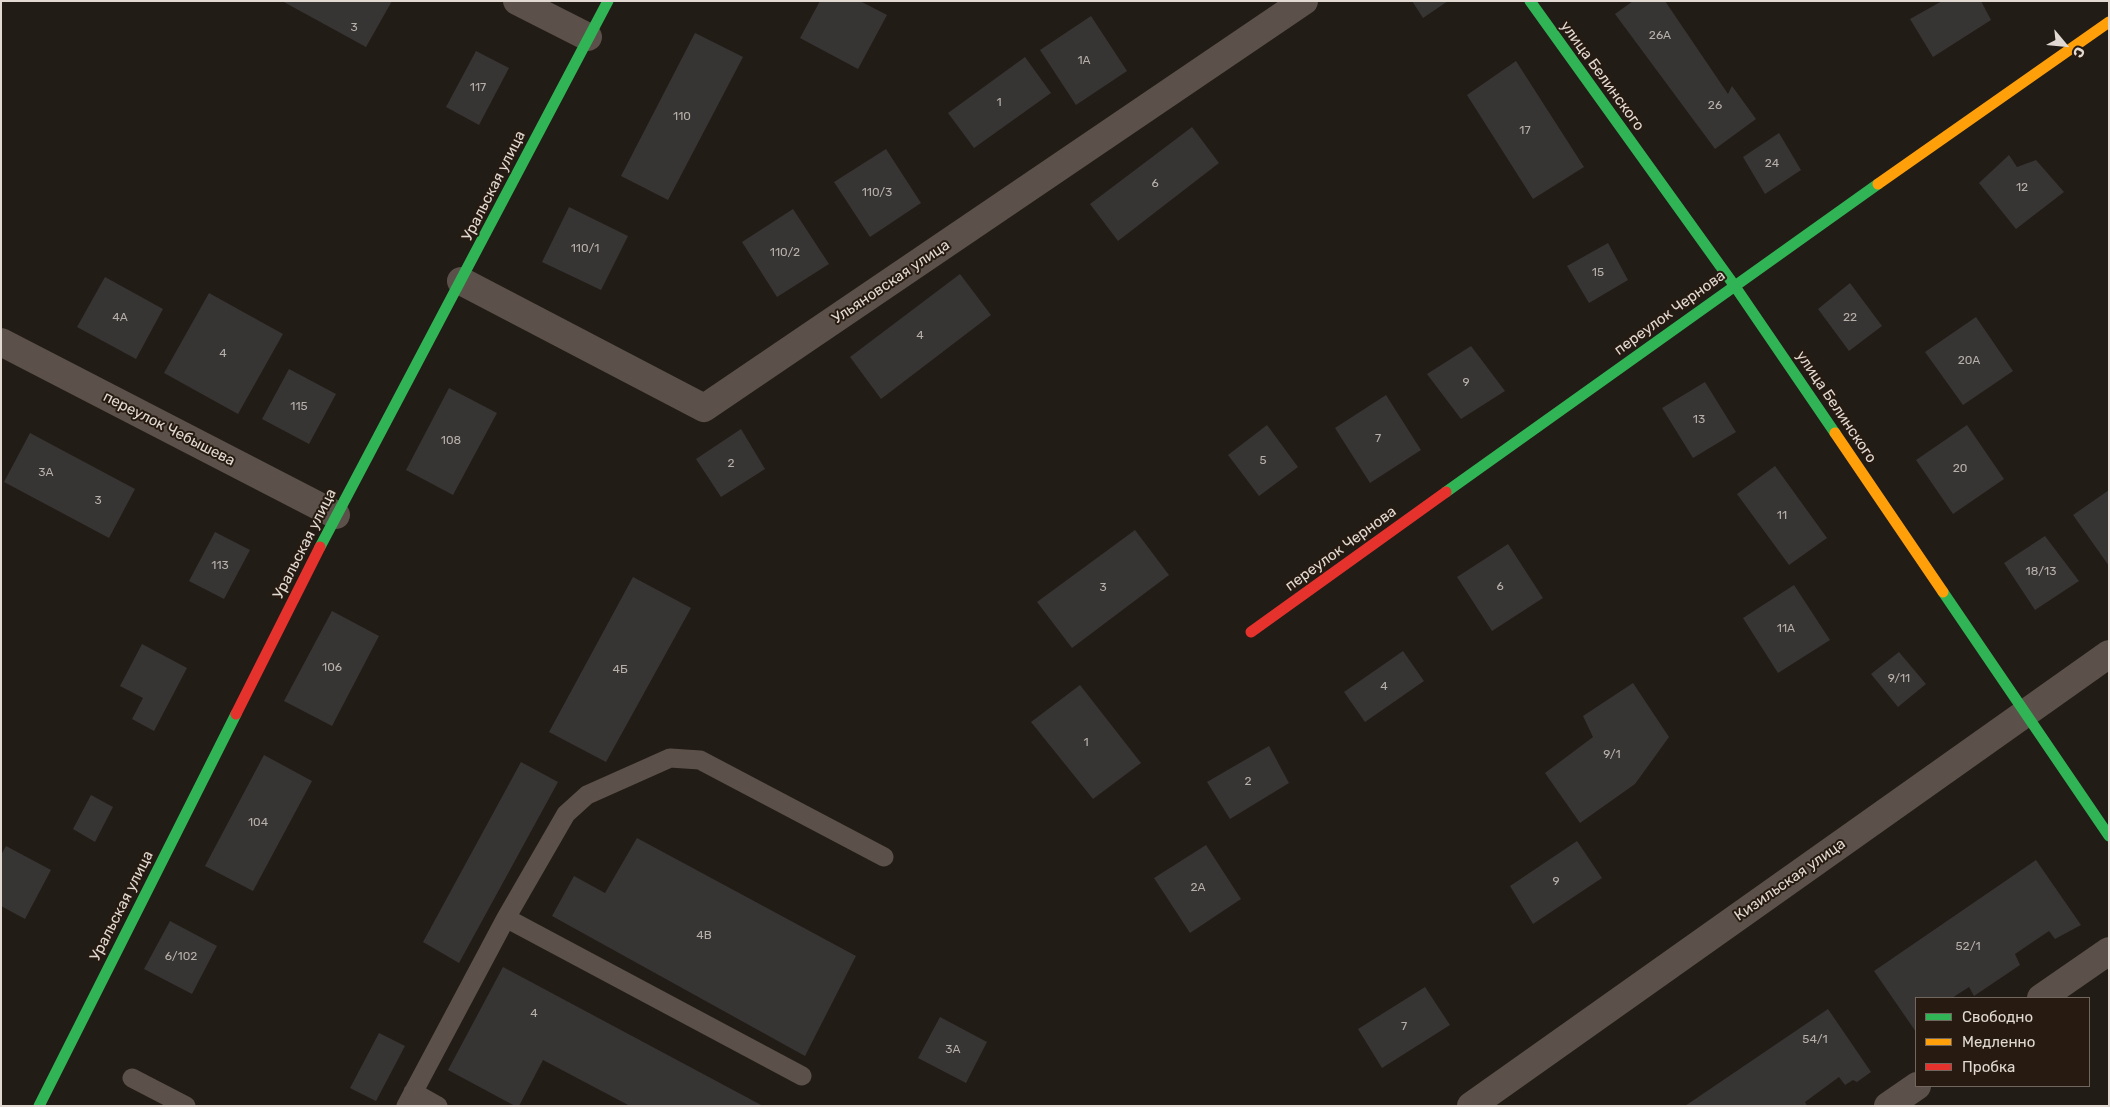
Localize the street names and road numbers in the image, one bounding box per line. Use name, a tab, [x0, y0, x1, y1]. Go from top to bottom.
street label: улица Белинского	[1556, 18, 1648, 134]
street label: Уральская улица	[458, 128, 530, 244]
street label: Ульяновская улица	[829, 236, 953, 328]
street label: переулок Чернова	[1611, 267, 1729, 359]
street label: улица Белинского	[1792, 348, 1880, 466]
street label: переулок Чебышева	[100, 388, 238, 470]
street label: Уральская улица	[269, 486, 341, 602]
street label: переулок Чернова	[1282, 503, 1400, 595]
street label: Кизильская улица	[1731, 835, 1849, 925]
street label: Уральская улица	[86, 848, 158, 964]

